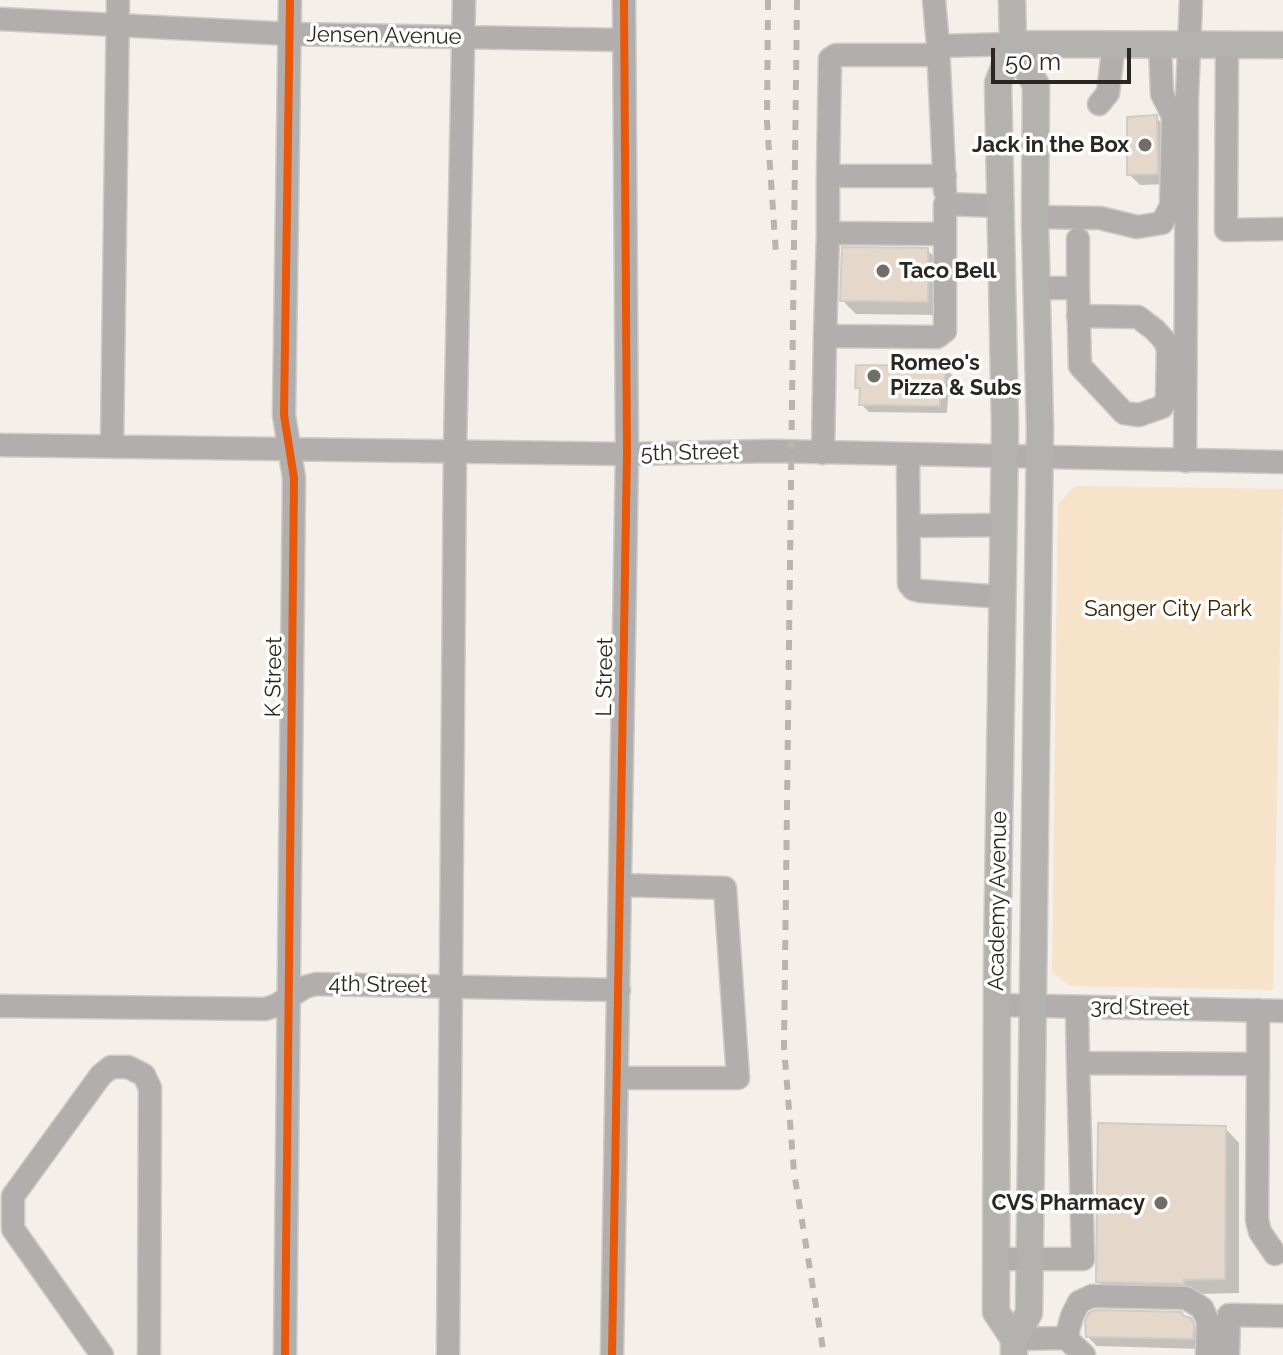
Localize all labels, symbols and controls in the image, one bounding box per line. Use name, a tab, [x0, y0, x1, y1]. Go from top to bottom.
street label: Jensen Avenue	[306, 21, 462, 51]
scale bar	[995, 32, 1135, 82]
text: 50 m	[1005, 47, 1061, 76]
place label: Jack in the Box	[972, 132, 1129, 158]
marker: Jack in the Box	[1136, 136, 1154, 154]
place label: Taco Bell	[899, 258, 996, 284]
marker: Taco Bell	[874, 262, 892, 280]
place label: Romeo's Pizza & Subs	[890, 350, 1022, 402]
marker: Romeo's Pizza & Subs	[865, 367, 883, 385]
street label: 5th Street	[640, 439, 740, 467]
park label: Sanger City Park	[1084, 596, 1252, 622]
street label: K Street	[260, 636, 288, 718]
street label: L Street	[591, 637, 619, 717]
street label: Academy Avenue	[983, 811, 1013, 991]
street label: 4th Street	[328, 971, 428, 999]
street label: 3rd Street	[1090, 994, 1190, 1022]
place label: CVS Pharmacy	[991, 1190, 1145, 1216]
marker: CVS Pharmacy	[1152, 1194, 1170, 1212]

